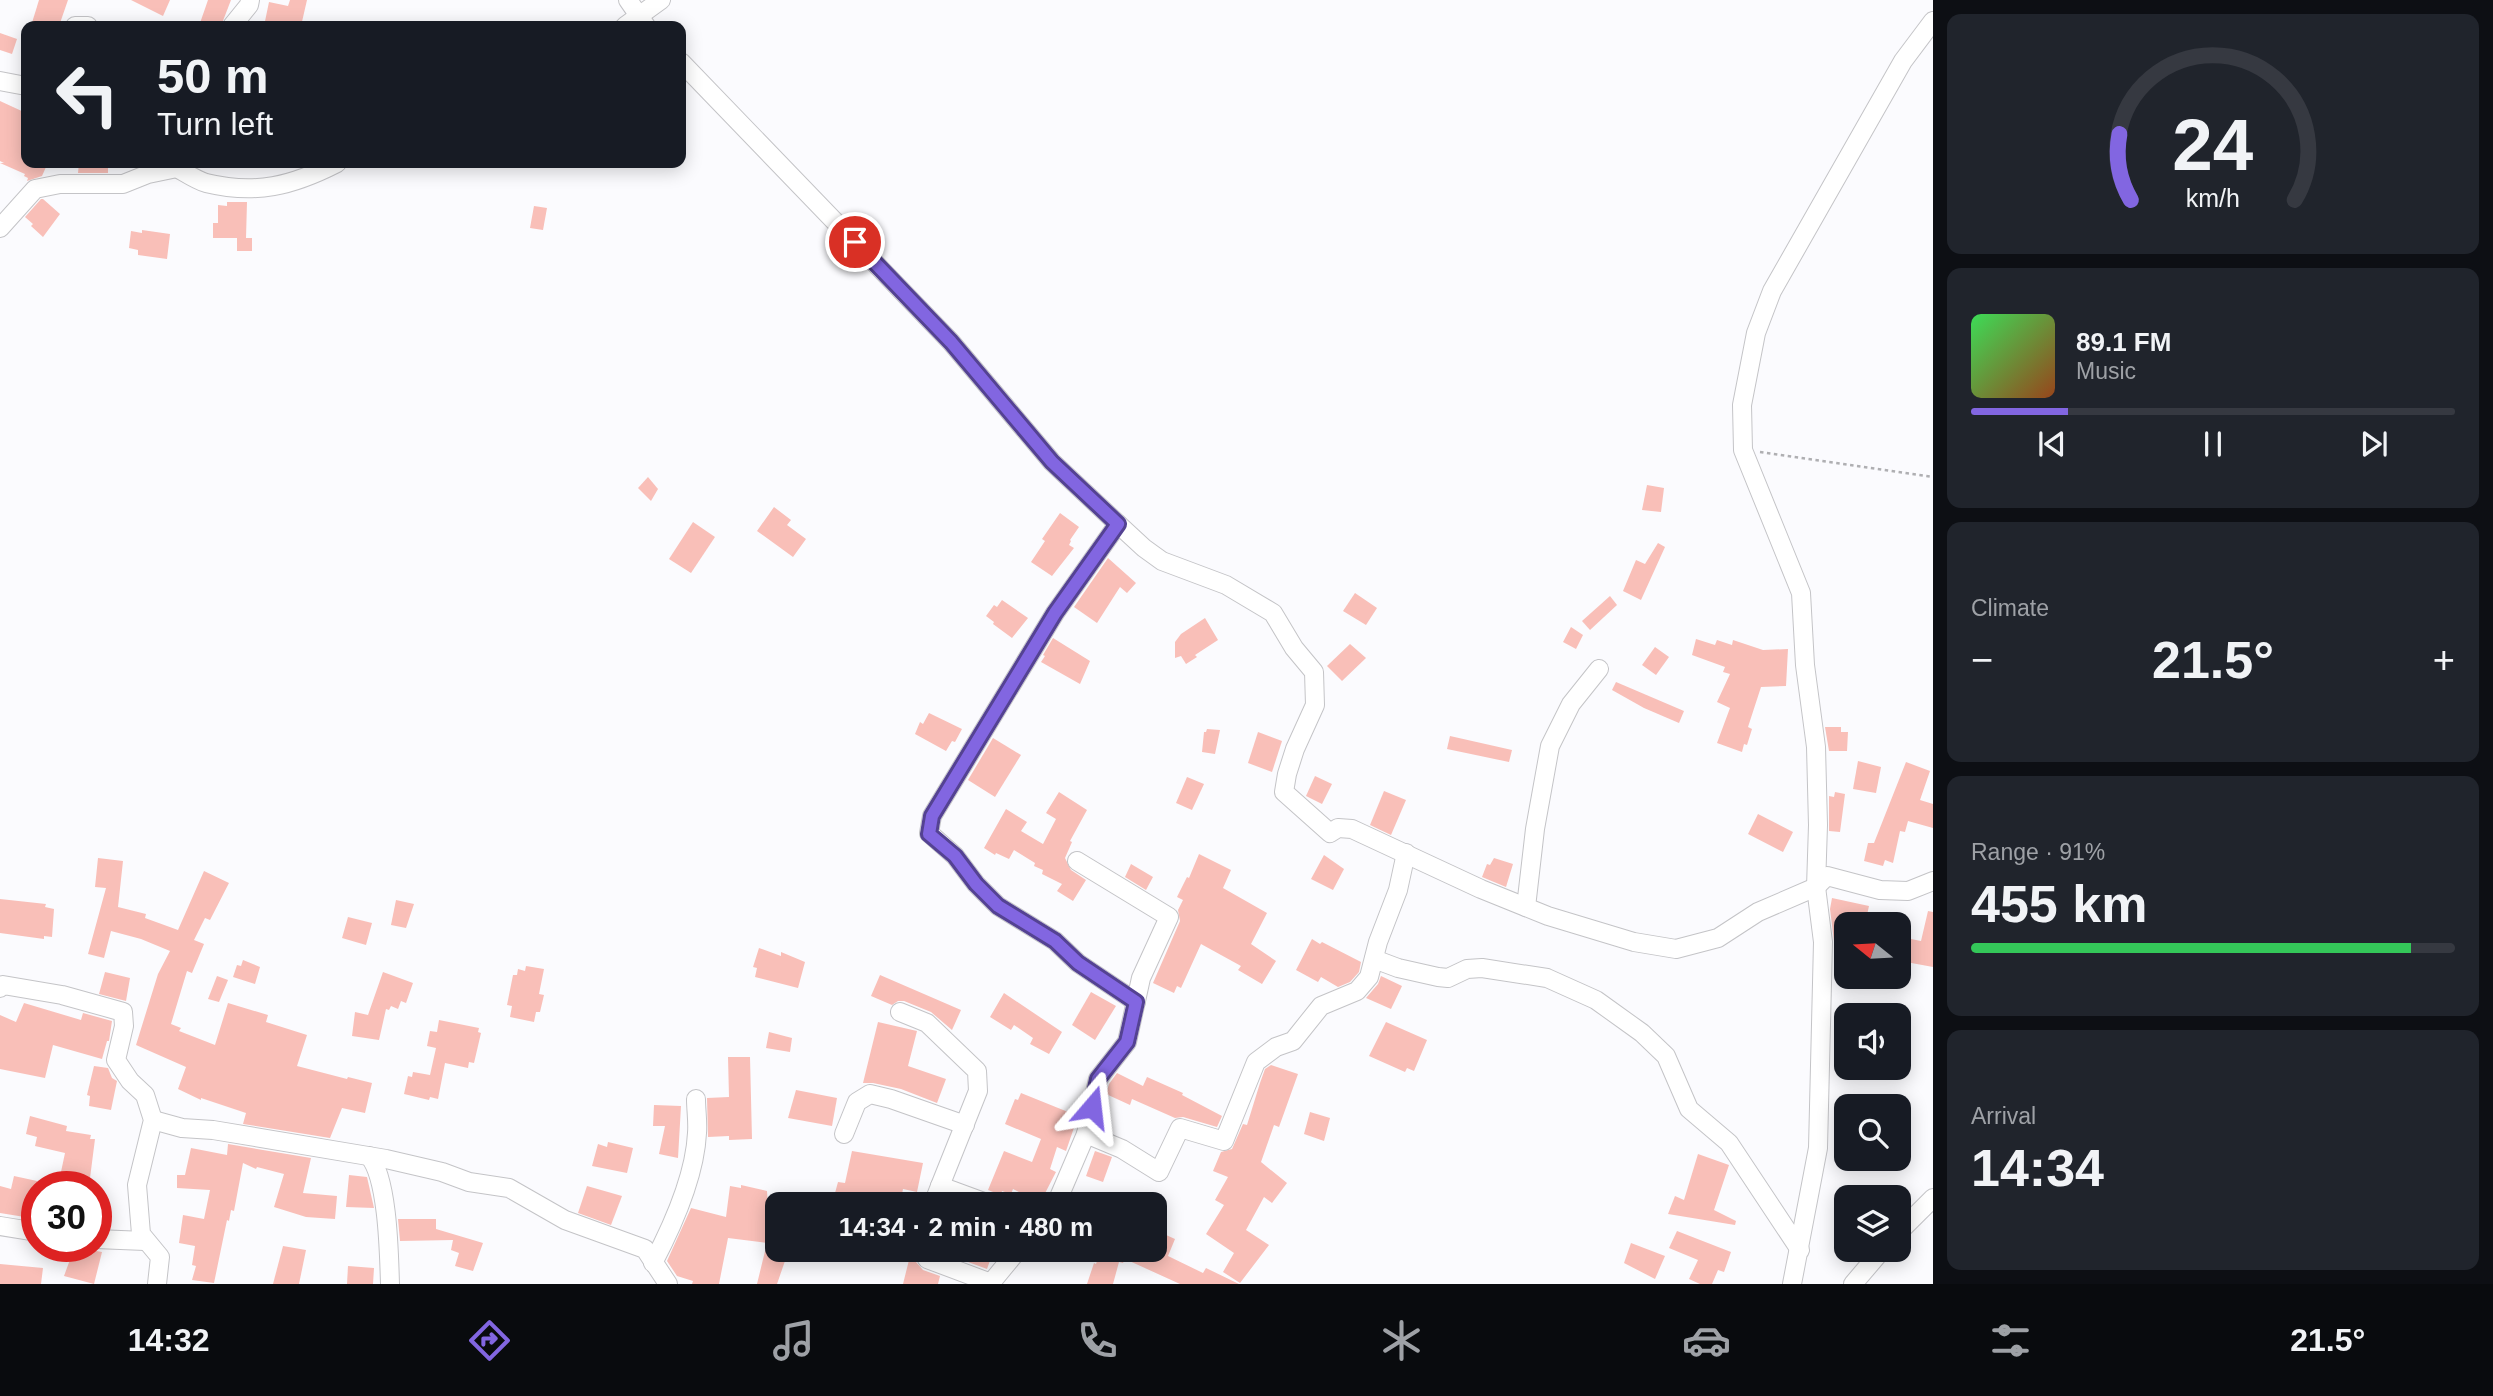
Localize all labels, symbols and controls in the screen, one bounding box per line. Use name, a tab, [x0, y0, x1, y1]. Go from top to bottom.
icon: left	[42, 49, 133, 140]
text: 50 m	[157, 49, 269, 103]
text: 24	[2173, 104, 2254, 185]
text: Turn left	[157, 106, 273, 142]
text: km/h	[2186, 184, 2240, 212]
pin	[825, 212, 885, 272]
icon: arrive	[836, 223, 874, 261]
text: 89.1 FM	[2076, 327, 2171, 357]
text: Music	[2076, 358, 2136, 384]
icon: previous	[2033, 425, 2071, 463]
icon: pause	[2194, 425, 2232, 463]
icon: next	[2355, 425, 2393, 463]
text: Climate	[1971, 595, 2049, 621]
text: 21.5°	[2152, 631, 2274, 689]
text: −	[1971, 639, 1993, 681]
text: +	[2433, 639, 2455, 681]
text: Range · 91%	[1971, 839, 2105, 865]
text: 455 km	[1971, 875, 2147, 933]
north arrow	[1834, 912, 1911, 989]
map controls	[1834, 912, 1911, 1262]
button: sound	[1834, 1003, 1911, 1080]
position arrow	[1055, 1070, 1129, 1144]
button: search	[1834, 1094, 1911, 1171]
text: Arrival	[1971, 1103, 2036, 1129]
text: 14:34	[1971, 1139, 2104, 1197]
speed limit sign: 30	[21, 1171, 112, 1262]
button: layers	[1834, 1185, 1911, 1262]
text: 14:34 · 2 min · 480 m	[839, 1212, 1093, 1242]
icon: directions	[465, 1316, 514, 1365]
icon: music	[769, 1316, 818, 1365]
icon: phone	[1073, 1316, 1122, 1365]
icon: climate	[1377, 1316, 1426, 1365]
icon: car	[1682, 1316, 1731, 1365]
icon: filters	[1986, 1316, 2035, 1365]
text: 14:32	[128, 1322, 209, 1358]
text: 21.5°	[2290, 1322, 2365, 1358]

